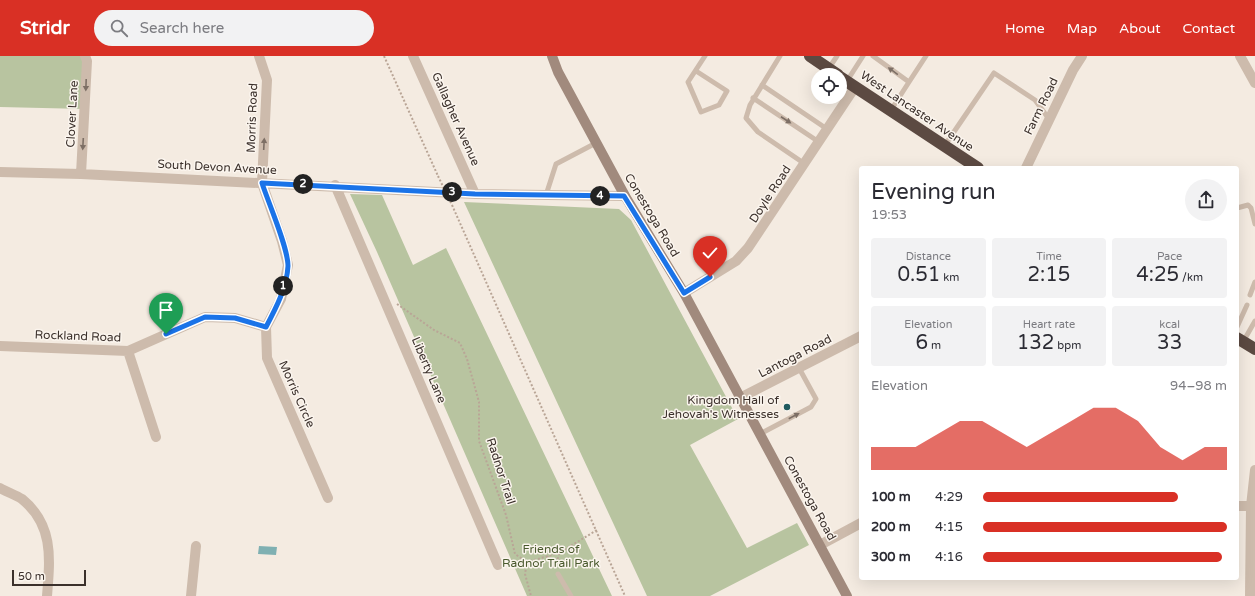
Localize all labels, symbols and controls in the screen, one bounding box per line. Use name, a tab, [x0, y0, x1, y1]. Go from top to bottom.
search box	[94, 10, 374, 46]
text: Stridr	[20, 17, 70, 39]
icon: search	[108, 17, 130, 39]
text: Search here	[140, 19, 224, 37]
text: Home	[1005, 20, 1045, 37]
text: Map	[1067, 20, 1097, 37]
text: About	[1119, 20, 1161, 37]
text: Contact	[1183, 20, 1235, 37]
one-way arrow	[888, 67, 899, 75]
map controls	[811, 68, 847, 104]
button: locate	[811, 68, 847, 104]
street label: West Lancaster Avenue	[858, 68, 976, 154]
street label: Gallagher Avenue	[429, 70, 483, 168]
street label: Farm Road	[1021, 75, 1061, 137]
one-way arrow	[83, 79, 89, 92]
street label: Clover Lane	[63, 80, 81, 148]
street label: Morris Road	[244, 83, 260, 153]
one-way arrow	[781, 116, 791, 124]
one-way arrow	[80, 137, 87, 150]
one-way arrow	[260, 138, 267, 150]
street label: South Devon Avenue	[157, 157, 277, 177]
street label: Doyle Road	[746, 163, 794, 225]
street label: Conestoga Road	[622, 171, 682, 259]
pin: 2	[293, 174, 313, 194]
text: 2	[300, 177, 306, 190]
text: Evening run	[871, 179, 996, 205]
button: share	[1185, 179, 1227, 221]
pin: 3	[442, 182, 462, 202]
text: 3	[449, 185, 455, 198]
pin: 4	[590, 186, 610, 206]
text: 4	[597, 189, 603, 202]
text: 19:53	[871, 207, 907, 223]
pin	[693, 236, 727, 277]
icon: check	[699, 242, 721, 264]
text: Distance	[906, 250, 951, 263]
text: Time	[1036, 250, 1062, 263]
text: Pace	[1157, 250, 1182, 263]
text: 0.51	[897, 263, 940, 287]
text: 2:15	[1028, 263, 1070, 287]
text: 4:25	[1136, 263, 1179, 287]
text: km	[940, 271, 959, 284]
text: /km	[1179, 271, 1203, 284]
pin: 1	[273, 276, 293, 296]
text: 1	[280, 279, 286, 292]
pin	[149, 293, 183, 334]
icon: arrive	[155, 299, 177, 321]
text: Elevation	[904, 318, 952, 331]
text: Heart rate	[1023, 318, 1075, 331]
text: kcal	[1159, 318, 1180, 331]
street label: Rockland Road	[34, 327, 122, 345]
text: 6	[916, 331, 928, 355]
text: 132	[1017, 331, 1054, 355]
text: 33	[1157, 331, 1182, 355]
street label: Lantoga Road	[756, 332, 834, 380]
street label: Liberty Lane	[409, 335, 449, 405]
text: m	[928, 339, 941, 352]
text: bpm	[1054, 339, 1081, 352]
street label: Morris Circle	[276, 358, 318, 430]
text: Elevation	[871, 378, 928, 394]
text: 94–98 m	[1170, 378, 1227, 394]
place label: Kingdom Hall of Jehovah's Witnesses	[662, 393, 779, 421]
marker: Kingdom Hall of Jehovah's Witnesses	[782, 402, 792, 412]
one-way arrow	[788, 413, 800, 419]
street label: Radnor Trail	[484, 436, 518, 506]
street label: Conestoga Road	[781, 453, 839, 543]
text: 100 m	[871, 489, 911, 505]
text: 4:29	[935, 489, 963, 505]
text: 200 m	[871, 519, 911, 535]
text: 4:15	[935, 519, 963, 535]
park label: Friends of Radnor Trail Park	[502, 542, 600, 570]
text: 300 m	[871, 549, 911, 565]
text: 4:16	[935, 549, 963, 565]
scale bar	[12, 568, 86, 587]
text: 50 m	[18, 570, 45, 583]

